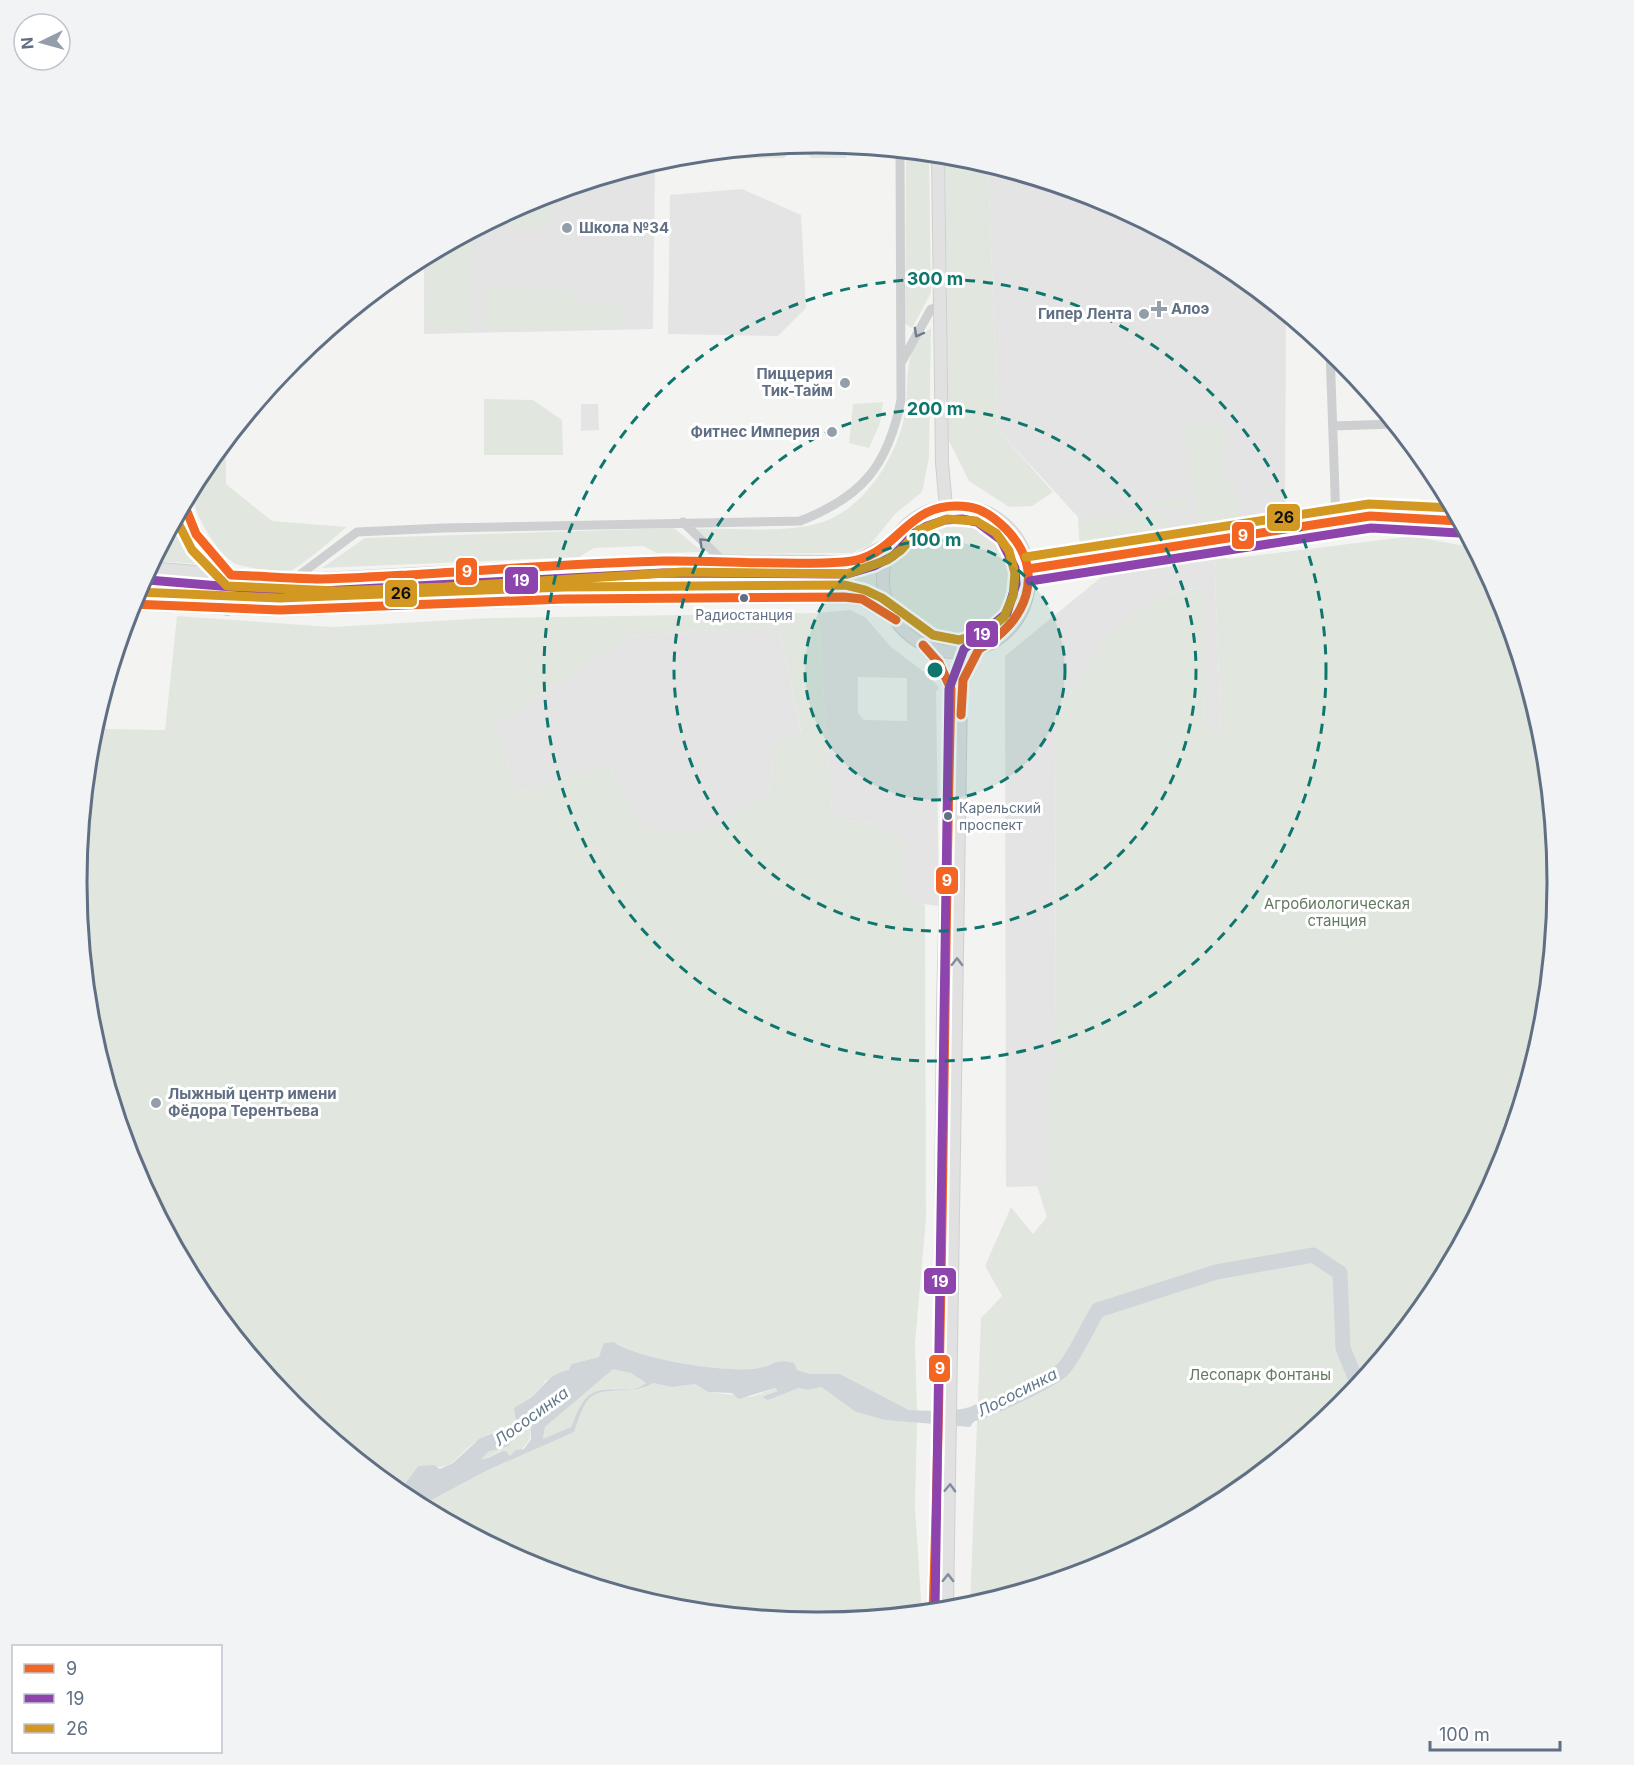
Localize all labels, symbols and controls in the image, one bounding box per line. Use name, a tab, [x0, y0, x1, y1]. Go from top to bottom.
north arrow	[12, 12, 72, 72]
text: N	[17, 36, 38, 50]
place label: Школа №34	[579, 218, 669, 237]
marker: Школа №34	[560, 221, 574, 235]
text: 300 m	[907, 268, 963, 289]
place label: Алоэ	[1171, 299, 1209, 318]
marker: Алоэ	[1152, 302, 1166, 316]
place label: Гипер Лента	[1038, 304, 1132, 323]
marker: Гипер Лента	[1137, 307, 1151, 321]
one-way arrow	[913, 327, 925, 337]
place label: Пиццерия Тик-Тайм	[756, 364, 833, 400]
marker: Пиццерия Тик-Тайм	[838, 376, 852, 390]
text: 200 m	[907, 398, 963, 419]
place label: Фитнес Империя	[691, 422, 820, 441]
marker: Фитнес Империя	[825, 425, 839, 439]
line badge: 26	[1266, 503, 1301, 532]
text: 26	[1274, 507, 1294, 527]
line badge: 9	[1231, 521, 1255, 550]
text: 9	[1238, 525, 1248, 545]
text: 100 m	[909, 529, 961, 550]
one-way arrow	[700, 538, 711, 549]
line badge: 9	[455, 557, 478, 586]
text: 9	[462, 561, 472, 581]
line badge: 19	[504, 566, 539, 595]
text: 19	[512, 570, 530, 590]
line badge: 26	[384, 579, 418, 608]
text: 26	[391, 583, 411, 603]
marker: Радиостанция	[738, 592, 750, 604]
place label: Радиостанция	[695, 606, 793, 623]
line badge: 19	[965, 620, 999, 648]
text: 19	[973, 624, 991, 644]
centre of rings	[925, 660, 945, 680]
place label: Карельский проспект	[959, 799, 1041, 833]
marker: Карельский проспект	[942, 810, 954, 822]
line badge: 9	[935, 866, 959, 895]
text: 9	[942, 870, 952, 890]
park label: Агробиологическая станция	[1264, 894, 1410, 930]
one-way arrow	[951, 958, 963, 967]
place label: Лыжный центр имени Фёдора Терентьева	[168, 1084, 337, 1120]
marker: Лыжный центр имени Фёдора Терентьева	[149, 1096, 163, 1110]
line badge: 19	[923, 1267, 957, 1295]
text: 19	[931, 1271, 949, 1291]
line badge: 9	[928, 1354, 951, 1383]
text: 9	[935, 1358, 945, 1378]
water label: Лососинка	[974, 1363, 1060, 1421]
park label: Лесопарк Фонтаны	[1189, 1365, 1331, 1384]
water label: Лососинка	[490, 1382, 572, 1450]
one-way arrow	[944, 1484, 956, 1493]
one-way arrow	[942, 1574, 954, 1583]
legend	[12, 1645, 222, 1753]
text: 9	[66, 1658, 77, 1679]
text: 19	[66, 1688, 84, 1709]
scale bar	[1430, 1714, 1560, 1752]
text: 26	[66, 1718, 88, 1739]
text: 100 m	[1439, 1724, 1490, 1745]

